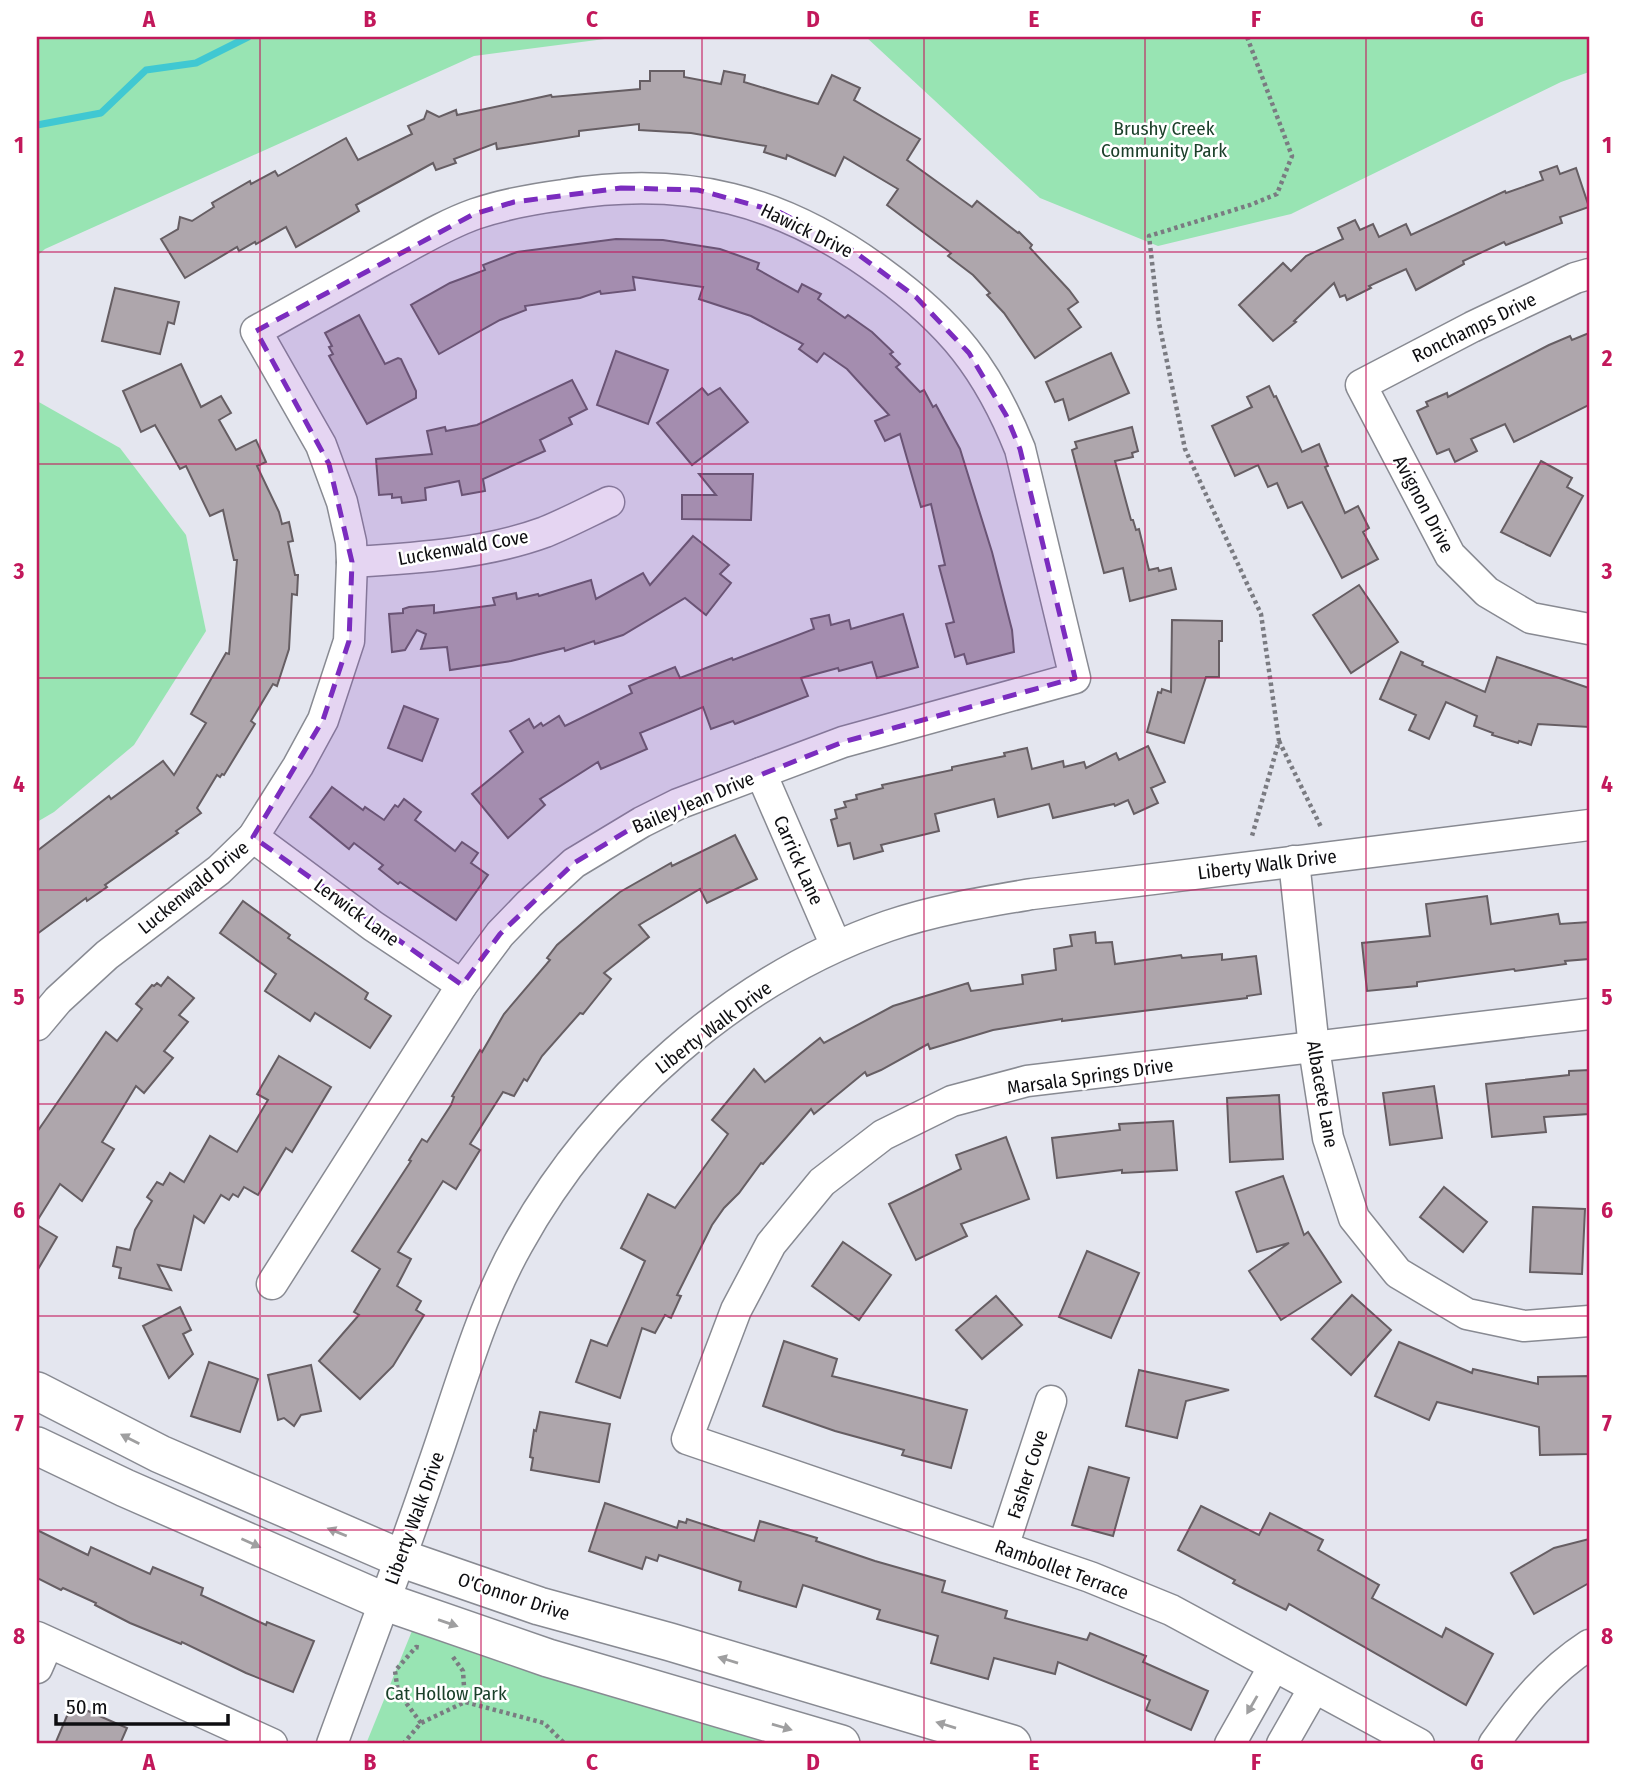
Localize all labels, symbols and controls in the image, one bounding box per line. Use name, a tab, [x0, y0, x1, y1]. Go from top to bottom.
text: A	[142, 5, 156, 33]
text: B	[364, 5, 377, 33]
text: C	[586, 5, 598, 33]
text: D	[806, 5, 820, 33]
text: E	[1029, 5, 1040, 33]
text: F	[1251, 5, 1261, 33]
text: G	[1470, 5, 1484, 33]
park label: Brushy Creek Community Park	[1101, 117, 1227, 162]
text: 1	[14, 131, 24, 159]
text: 1	[1602, 131, 1612, 159]
street label: Hawick Drive	[757, 198, 857, 263]
street label: Ronchamps Drive	[1408, 288, 1540, 367]
text: 2	[13, 344, 25, 372]
text: 2	[1601, 344, 1613, 372]
street label: Avignon Drive	[1388, 452, 1459, 557]
street label: Luckenwald Cove	[396, 525, 530, 570]
text: 3	[13, 557, 25, 585]
text: 3	[1601, 557, 1613, 585]
street label: Bailey Jean Drive	[629, 766, 758, 838]
text: 4	[13, 770, 25, 798]
text: 4	[1601, 770, 1613, 798]
street label: Carrick Lane	[769, 812, 828, 908]
street label: Luckenwald Drive	[133, 836, 253, 939]
street label: Liberty Walk Drive	[1196, 845, 1338, 884]
street label: Lerwick Lane	[310, 874, 404, 951]
street label: Liberty Walk Drive	[651, 976, 776, 1079]
text: 5	[13, 983, 25, 1011]
text: 5	[1601, 983, 1613, 1011]
street label: Albacete Lane	[1302, 1039, 1343, 1149]
street label: Marsala Springs Drive	[1006, 1053, 1175, 1100]
text: 6	[13, 1196, 25, 1224]
text: 6	[1601, 1196, 1613, 1224]
text: 7	[14, 1409, 24, 1437]
text: 7	[1602, 1409, 1612, 1437]
street label: Fasher Cove	[1002, 1427, 1053, 1521]
one-way arrow	[120, 1433, 140, 1444]
street label: Liberty Walk Drive	[380, 1449, 449, 1588]
one-way arrow	[326, 1526, 347, 1537]
street label: Rambollet Terrace	[992, 1535, 1132, 1604]
one-way arrow	[241, 1537, 261, 1549]
street label: O'Connor Drive	[455, 1568, 573, 1625]
one-way arrow	[438, 1618, 459, 1629]
text: 8	[13, 1622, 25, 1650]
text: 8	[1601, 1622, 1613, 1650]
one-way arrow	[717, 1654, 738, 1664]
park label: Cat Hollow Park	[385, 1682, 507, 1705]
scale bar	[56, 1683, 228, 1727]
text: 50 m	[66, 1694, 108, 1720]
one-way arrow	[1246, 1695, 1258, 1715]
one-way arrow	[936, 1719, 957, 1729]
one-way arrow	[771, 1722, 793, 1733]
text: A	[142, 1748, 156, 1776]
text: B	[364, 1748, 377, 1776]
text: C	[586, 1748, 598, 1776]
text: D	[806, 1748, 820, 1776]
text: E	[1029, 1748, 1040, 1776]
text: F	[1251, 1748, 1261, 1776]
text: G	[1470, 1748, 1484, 1776]

